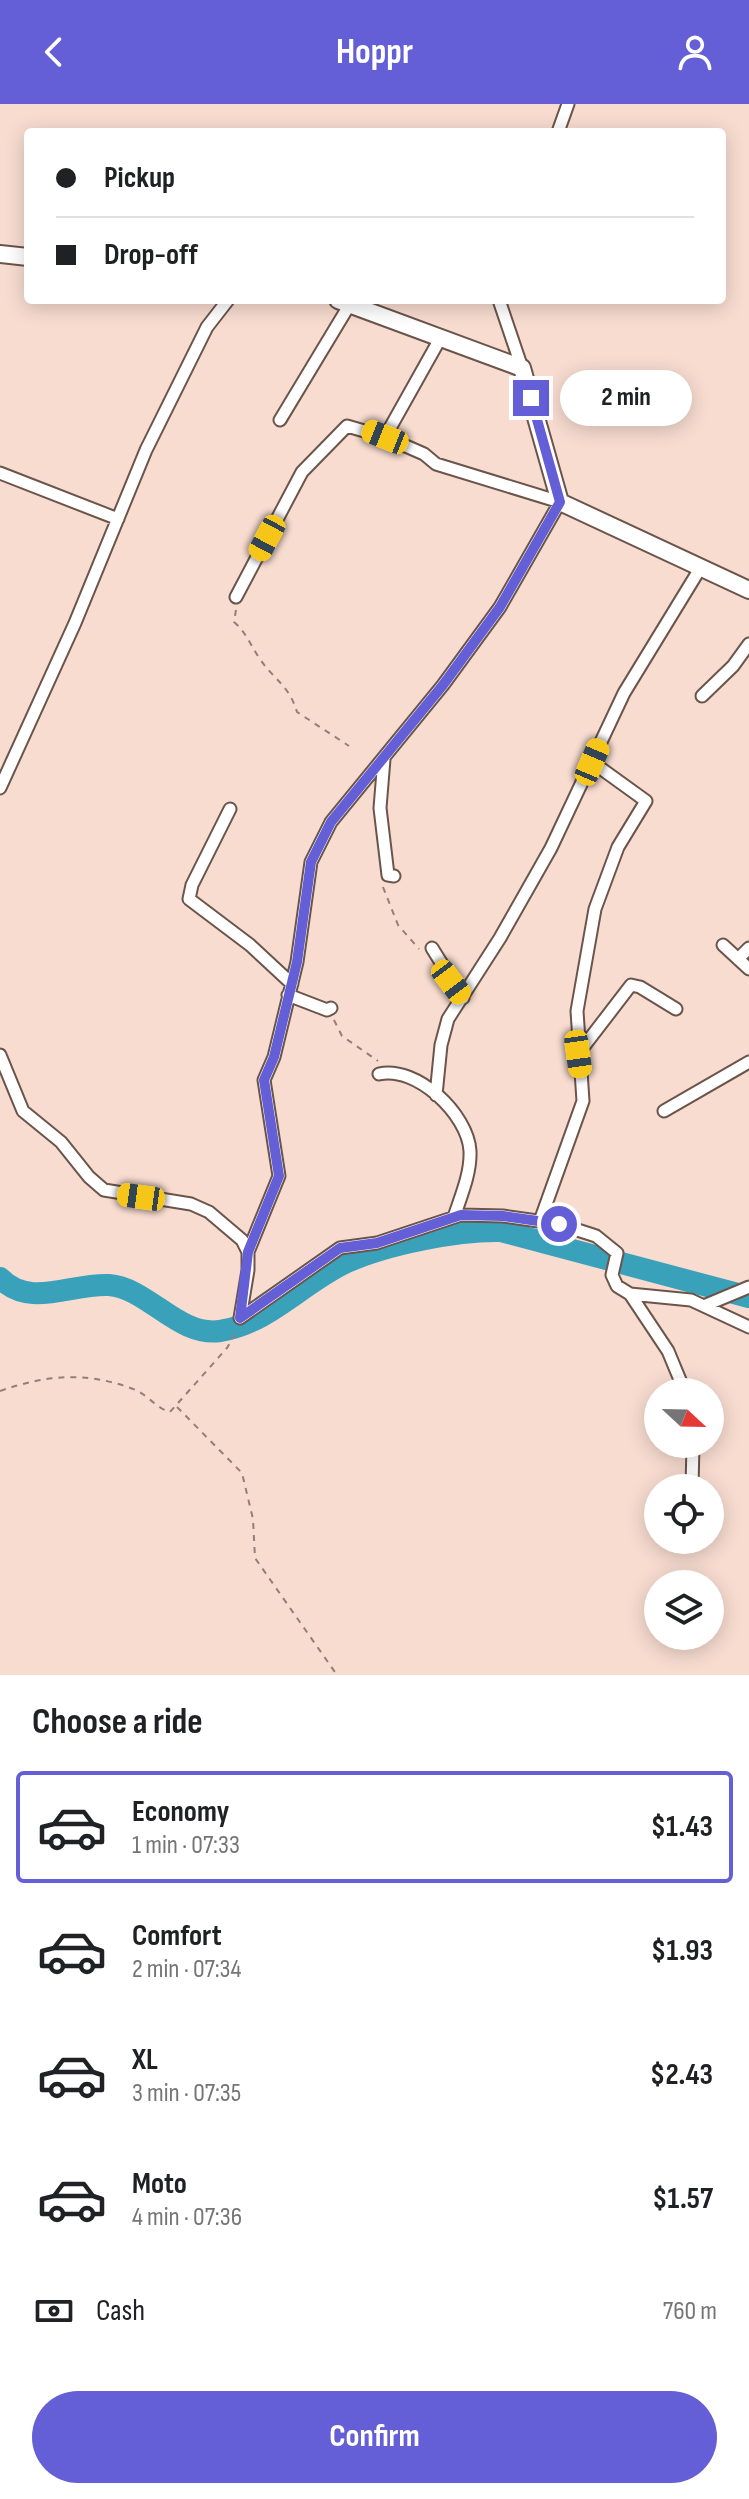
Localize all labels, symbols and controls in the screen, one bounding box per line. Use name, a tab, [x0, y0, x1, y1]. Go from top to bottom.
icon: back	[32, 30, 76, 74]
icon: person	[673, 30, 717, 74]
text: Hoppr	[336, 31, 413, 74]
text: Pickup	[104, 160, 175, 196]
text: Drop-off	[104, 237, 198, 273]
callout: 2 min	[559, 370, 691, 426]
route end	[513, 380, 549, 416]
text: 2 min	[601, 382, 651, 413]
car	[358, 417, 412, 457]
car	[245, 511, 289, 565]
car	[572, 735, 612, 789]
car	[427, 956, 475, 1008]
car	[563, 1029, 593, 1079]
car	[116, 1182, 166, 1212]
route start	[541, 1206, 577, 1242]
north arrow	[644, 1378, 724, 1458]
map controls	[644, 1378, 724, 1650]
button: locate	[644, 1474, 724, 1554]
button: layers	[644, 1570, 724, 1650]
text: Choose a ride	[32, 1701, 203, 1744]
icon: car	[36, 1791, 108, 1863]
text: Economy	[132, 1794, 229, 1830]
text: $1.43	[651, 1809, 713, 1845]
text: 1 min · 07:33	[132, 1830, 240, 1861]
icon: car	[36, 1915, 108, 1987]
text: Comfort	[132, 1918, 222, 1954]
text: $1.93	[651, 1933, 713, 1969]
text: 2 min · 07:34	[132, 1954, 241, 1985]
icon: car	[36, 2039, 108, 2111]
text: XL	[132, 2042, 158, 2078]
text: $2.43	[650, 2057, 713, 2093]
text: 3 min · 07:35	[132, 2078, 241, 2109]
icon: car	[36, 2163, 108, 2235]
text: Moto	[132, 2166, 187, 2202]
text: $1.57	[652, 2181, 713, 2217]
text: 4 min · 07:36	[132, 2202, 242, 2233]
icon: cash	[32, 2289, 76, 2333]
text: Cash	[96, 2293, 145, 2329]
text: 760 m	[663, 2296, 717, 2327]
button: Confirm	[32, 2391, 717, 2483]

